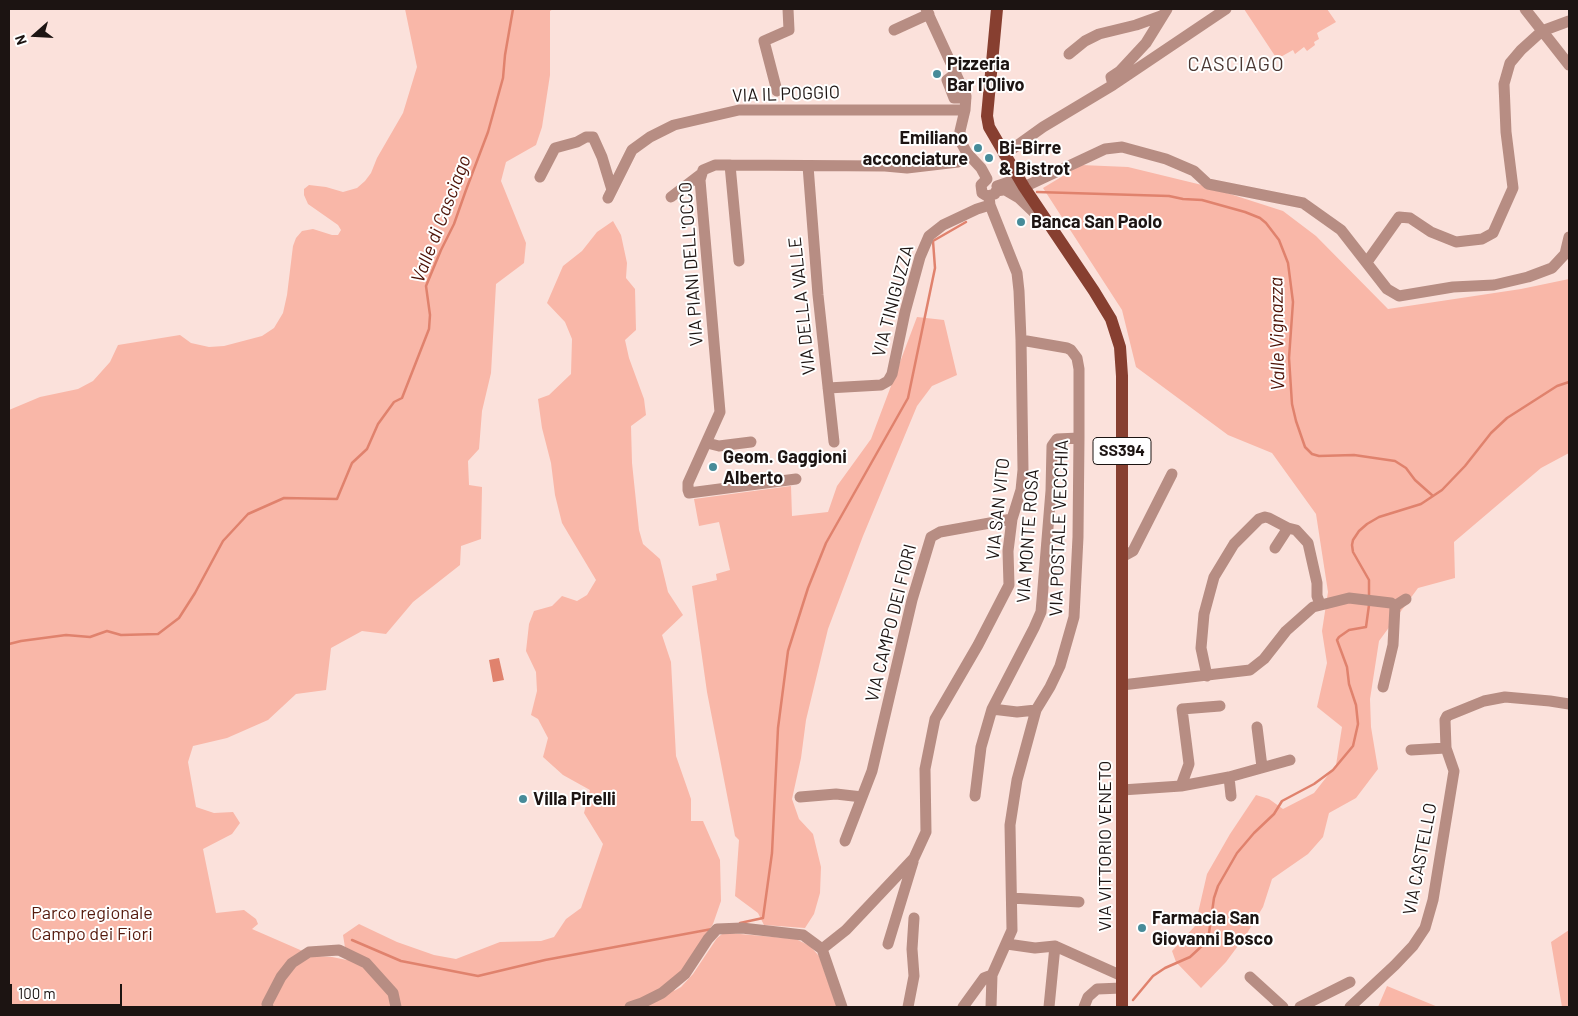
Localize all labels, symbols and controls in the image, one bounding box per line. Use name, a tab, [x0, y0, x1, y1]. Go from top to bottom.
north arrow	[10, 10, 60, 60]
text: N	[11, 33, 30, 47]
district label: CASCIAGO	[1186, 52, 1286, 76]
place label: Pizzeria Bar l'Olivo	[947, 53, 1024, 96]
marker: Pizzeria Bar l'Olivo	[931, 68, 943, 80]
street label: VIA IL POGGIO	[732, 81, 840, 107]
place label: Emiliano acconciature	[863, 127, 968, 170]
place label: Bi-Birre & Bistrot	[999, 137, 1070, 180]
marker: Emiliano acconciature	[972, 142, 984, 154]
water label: Valle di Casciago	[406, 152, 476, 286]
marker: Bi-Birre & Bistrot	[983, 152, 995, 164]
street label: VIA PIANI DELL'OCCO	[674, 181, 708, 347]
place label: Banca San Paolo	[1031, 211, 1162, 233]
marker: Banca San Paolo	[1015, 216, 1027, 228]
street label: VIA DELLA VALLE	[784, 236, 820, 376]
street label: VIA TINIGUZZA	[868, 243, 918, 359]
water label: Valle Vignazza	[1265, 277, 1289, 391]
road number: SS394	[1093, 438, 1151, 464]
street label: VIA POSTALE VECCHIA	[1045, 439, 1073, 617]
place label: Geom. Gaggioni Alberto	[723, 446, 847, 488]
street label: VIA SAN VITO	[982, 457, 1014, 561]
marker: Geom. Gaggioni Alberto	[707, 461, 719, 473]
street label: VIA MONTE ROSA	[1013, 468, 1043, 604]
street label: VIA CAMPO DEI FIORI	[861, 542, 921, 704]
street label: VIA VITTORIO VENETO	[1094, 761, 1116, 931]
place label: Villa Pirelli	[533, 788, 616, 810]
marker: Villa Pirelli	[517, 793, 529, 805]
street label: VIA CASTELLO	[1399, 801, 1441, 917]
park label: Parco regionale Campo dei Fiori	[31, 902, 153, 944]
place label: Farmacia San Giovanni Bosco	[1152, 907, 1273, 950]
marker: Farmacia San Giovanni Bosco	[1136, 922, 1148, 934]
scale bar	[12, 974, 125, 1006]
text: 100 m	[18, 984, 56, 1002]

